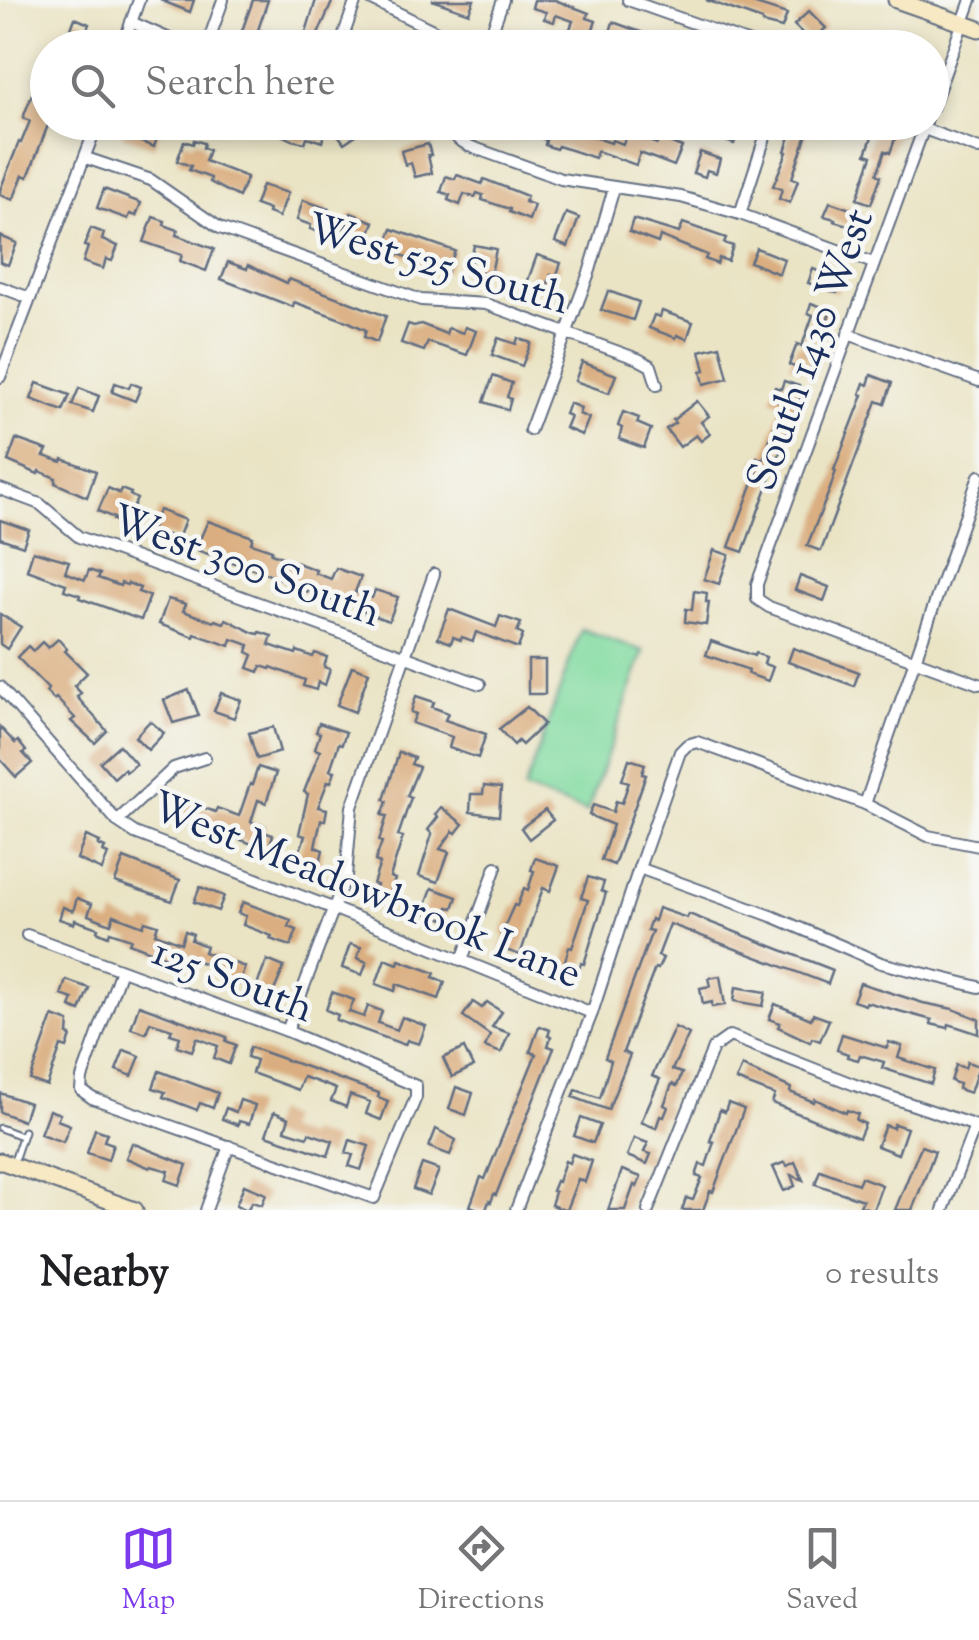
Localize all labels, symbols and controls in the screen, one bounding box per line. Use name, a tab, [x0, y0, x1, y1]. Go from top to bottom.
search box	[30, 30, 949, 140]
icon: search	[65, 58, 120, 113]
text: Search here	[145, 58, 336, 112]
street label: West 525 South	[299, 201, 576, 333]
street label: South 1430 West	[734, 201, 892, 500]
street label: West 300 South	[102, 492, 389, 645]
street label: West Meadowbrook Lane	[141, 779, 589, 1006]
street label: 125 South	[143, 924, 322, 1041]
text: Nearby	[40, 1245, 169, 1305]
text: 0 results	[825, 1252, 939, 1298]
tab: Map	[121, 1521, 176, 1621]
tab: Directions	[418, 1521, 544, 1621]
tab: Saved	[786, 1521, 858, 1621]

